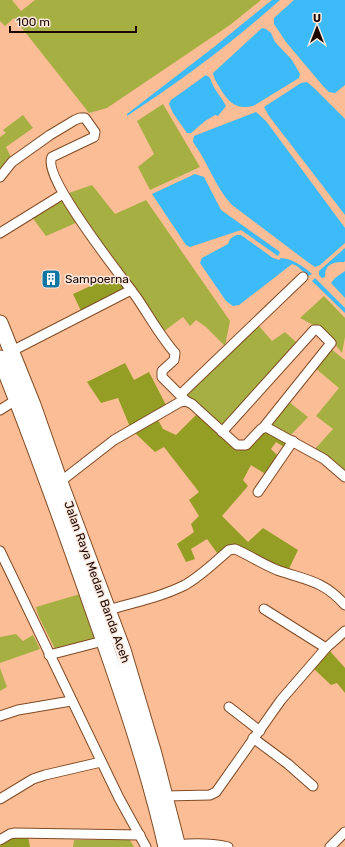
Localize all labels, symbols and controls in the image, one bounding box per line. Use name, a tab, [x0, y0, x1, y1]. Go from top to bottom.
scale bar	[10, 8, 136, 34]
north arrow	[297, 8, 337, 48]
text: U	[313, 12, 321, 25]
text: 100 m	[16, 15, 50, 29]
building icon: Sampoerna	[40, 268, 62, 290]
place label: Sampoerna	[65, 272, 129, 286]
street label: Jalan Raya Medan Banda Aceh	[61, 499, 133, 665]

